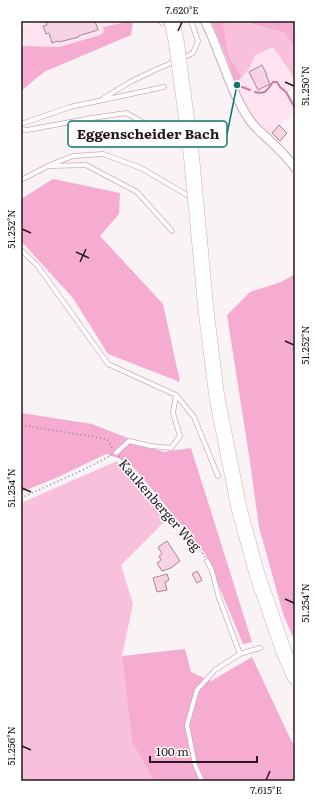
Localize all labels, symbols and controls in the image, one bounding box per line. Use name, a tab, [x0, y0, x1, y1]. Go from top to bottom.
text: 7.620°E	[165, 2, 199, 17]
text: 51.250°N	[297, 66, 312, 106]
callout: Eggenscheider Bach	[68, 121, 227, 147]
text: Eggenscheider Bach	[77, 123, 220, 143]
text: 51.252°N	[3, 209, 18, 249]
text: 51.252°N	[297, 325, 312, 365]
street label: Kaukenberger Weg	[115, 454, 206, 556]
text: 51.254°N	[3, 468, 18, 508]
text: 51.254°N	[297, 583, 312, 623]
text: 51.256°N	[3, 726, 18, 766]
scale bar	[150, 738, 257, 764]
text: 100 m	[156, 742, 189, 760]
text: 7.615°E	[250, 782, 282, 797]

